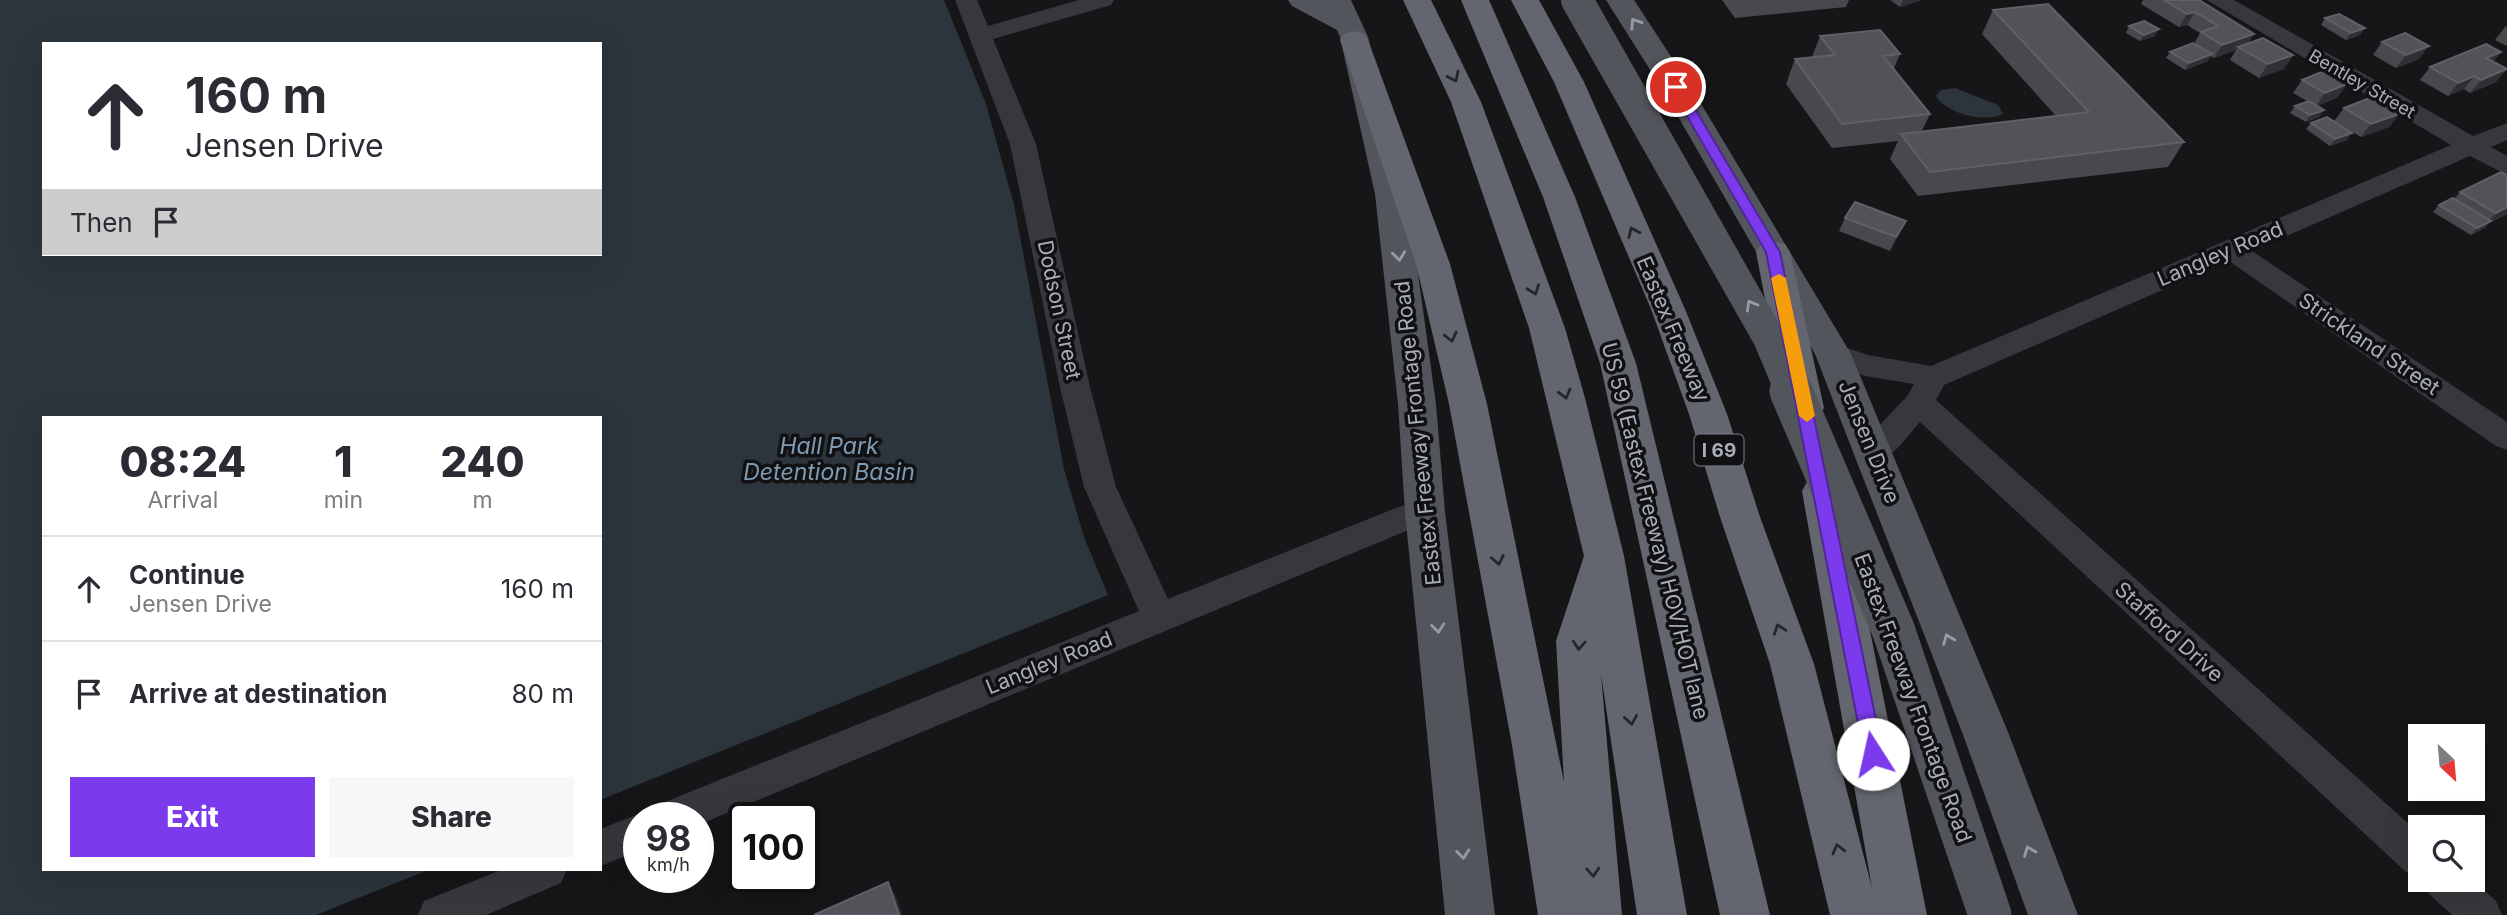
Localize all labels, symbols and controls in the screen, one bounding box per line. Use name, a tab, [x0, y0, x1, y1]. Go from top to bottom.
one-way arrow	[1630, 18, 1643, 31]
street label: Bentley Street	[2305, 45, 2419, 123]
pin	[1646, 57, 1706, 117]
text: 160 m	[185, 66, 327, 125]
icon: arrive	[1657, 68, 1695, 106]
icon: ahead	[70, 70, 161, 161]
one-way arrow	[1446, 70, 1460, 82]
text: Jensen Drive	[185, 126, 384, 165]
icon: arrive	[147, 203, 185, 241]
text: Then	[70, 207, 133, 238]
street label: Langley Road	[2153, 216, 2286, 291]
one-way arrow	[1627, 227, 1641, 239]
street label: Dodson Street	[1033, 238, 1086, 382]
one-way arrow	[1391, 250, 1406, 262]
street label: Eastex Freeway	[1632, 252, 1715, 405]
street label: Eastex Freeway Frontage Road	[1389, 280, 1446, 586]
one-way arrow	[1525, 284, 1539, 296]
street label: Strickland Street	[2294, 287, 2445, 400]
one-way arrow	[1745, 300, 1759, 312]
one-way arrow	[1443, 331, 1457, 343]
street label: US 59 (Eastex Freeway) HOV/HOT lane	[1597, 340, 1714, 722]
street label: Jensen Drive	[1833, 377, 1905, 507]
one-way arrow	[1557, 388, 1571, 400]
water label: Hall Park Detention Basin	[743, 432, 915, 486]
road number: I 69	[1694, 435, 1744, 466]
text: 08:24	[119, 436, 246, 487]
text: 1	[334, 436, 353, 487]
text: 240	[440, 436, 525, 487]
text: Arrival	[147, 486, 218, 514]
text: min	[324, 486, 363, 514]
text: m	[472, 486, 493, 514]
street label: Eastex Freeway Frontage Road	[1849, 550, 1978, 846]
one-way arrow	[1490, 554, 1505, 566]
text: Continue	[129, 559, 245, 590]
icon: ahead	[70, 570, 108, 608]
text: 160 m	[501, 573, 574, 604]
street label: Stafford Drive	[2110, 576, 2229, 687]
text: Jensen Drive	[129, 590, 272, 618]
one-way arrow	[1431, 622, 1446, 634]
one-way arrow	[1773, 624, 1787, 636]
street label: Langley Road	[982, 626, 1116, 699]
one-way arrow	[1942, 633, 1956, 645]
one-way arrow	[1571, 640, 1586, 651]
icon: arrive	[70, 675, 108, 713]
text: Arrive at destination	[129, 678, 388, 709]
text: 80 m	[511, 678, 574, 709]
one-way arrow	[1623, 714, 1638, 726]
position arrow	[1836, 717, 1910, 791]
north arrow	[2408, 724, 2485, 802]
map controls	[2408, 724, 2485, 892]
button: Exit	[70, 777, 315, 857]
button: Share	[329, 777, 574, 857]
speed limit sign: 100	[728, 802, 819, 893]
button: search	[2408, 815, 2485, 892]
text: 98	[646, 817, 691, 859]
one-way arrow	[1832, 843, 1846, 855]
one-way arrow	[2024, 846, 2038, 858]
one-way arrow	[1456, 848, 1471, 860]
text: km/h	[647, 854, 690, 875]
one-way arrow	[1585, 866, 1600, 877]

